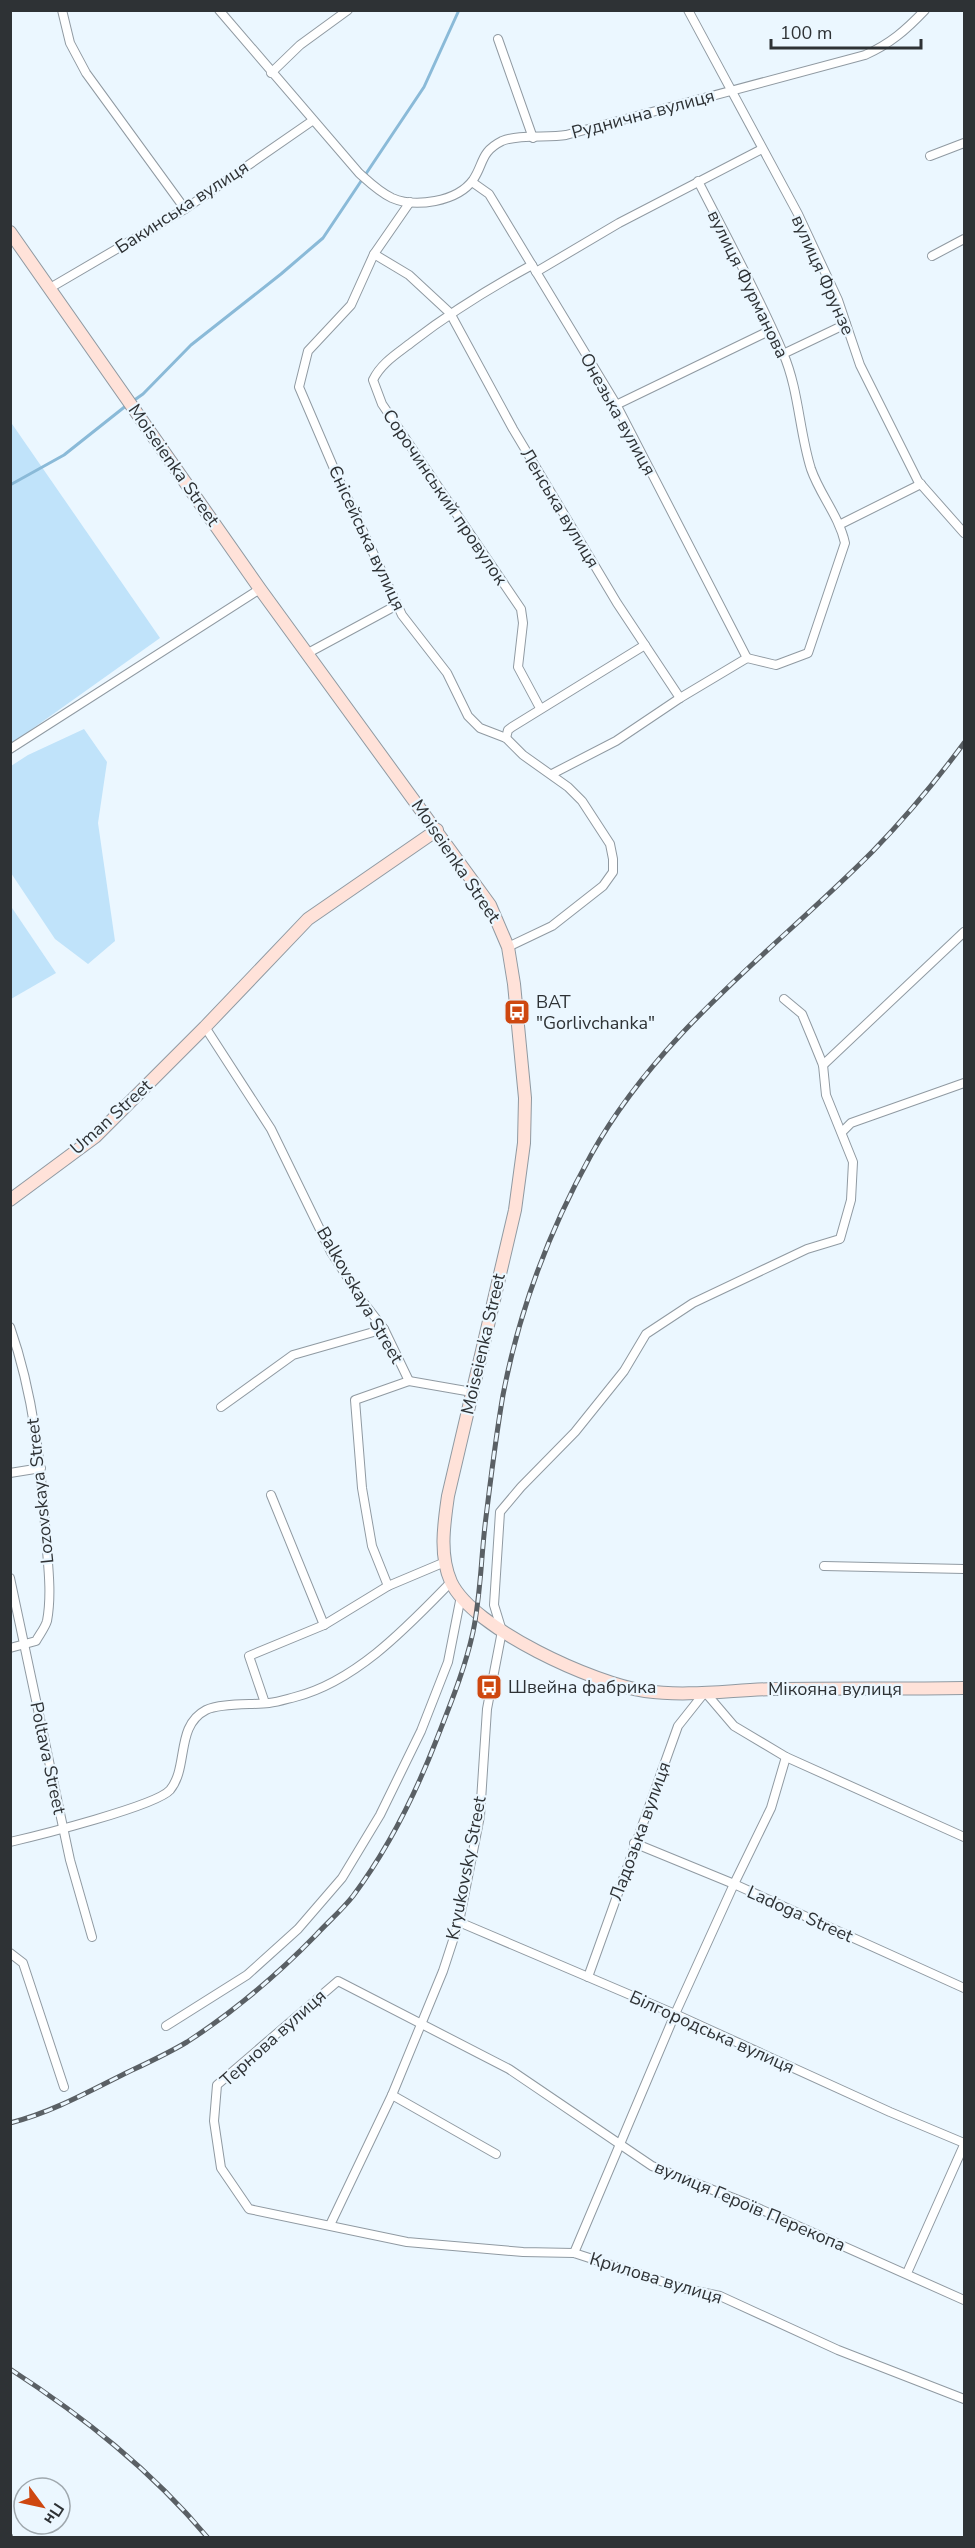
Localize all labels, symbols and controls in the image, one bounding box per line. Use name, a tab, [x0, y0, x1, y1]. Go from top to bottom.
scale bar	[771, 12, 921, 50]
text: 100 m	[780, 21, 832, 45]
street label: Руднична вулиця	[569, 83, 717, 145]
street label: Бакинська вулиця	[111, 155, 253, 259]
street label: вулиця Фурманова	[702, 206, 794, 362]
street label: вулиця Фрунзе	[786, 211, 860, 339]
street label: Онезька вулиця	[574, 348, 662, 480]
street label: Moiseienka Street	[123, 399, 226, 531]
street label: Сорочинський провулок	[377, 404, 513, 590]
street label: Ленська вулиця	[515, 444, 605, 572]
street label: Єнісейська вулиця	[323, 461, 411, 615]
street label: Moiseienka Street	[406, 795, 507, 928]
place label: BAT "Gorlivchanka"	[536, 990, 655, 1035]
bus stop icon: BAT "Gorlivchanka"	[502, 997, 532, 1027]
street label: Uman Street	[65, 1073, 157, 1160]
street label: Balkovskaya Street	[311, 1222, 409, 1368]
street label: Moiseienka Street	[455, 1270, 511, 1417]
street label: Lozovskaya Street	[20, 1416, 60, 1565]
bus stop icon: Швейна фабрика	[474, 1672, 504, 1702]
place label: Швейна фабрика	[508, 1675, 657, 1699]
street label: Мікояна вулиця	[768, 1677, 902, 1701]
street label: Poltava Street	[24, 1700, 72, 1817]
street label: Ладозька вулиця	[604, 1758, 676, 1904]
street label: Kryukovsky Street	[440, 1794, 492, 1942]
street label: Ladoga Street	[743, 1880, 857, 1948]
street label: Тернова вулиця	[215, 1984, 331, 2092]
street label: Білгородська вулиця	[626, 1985, 798, 2079]
street label: вулиця Героїв Перекопа	[651, 2155, 849, 2257]
street label: Крилова вулиця	[587, 2246, 725, 2310]
north arrow	[12, 2476, 72, 2536]
text: Пн	[39, 2498, 69, 2529]

